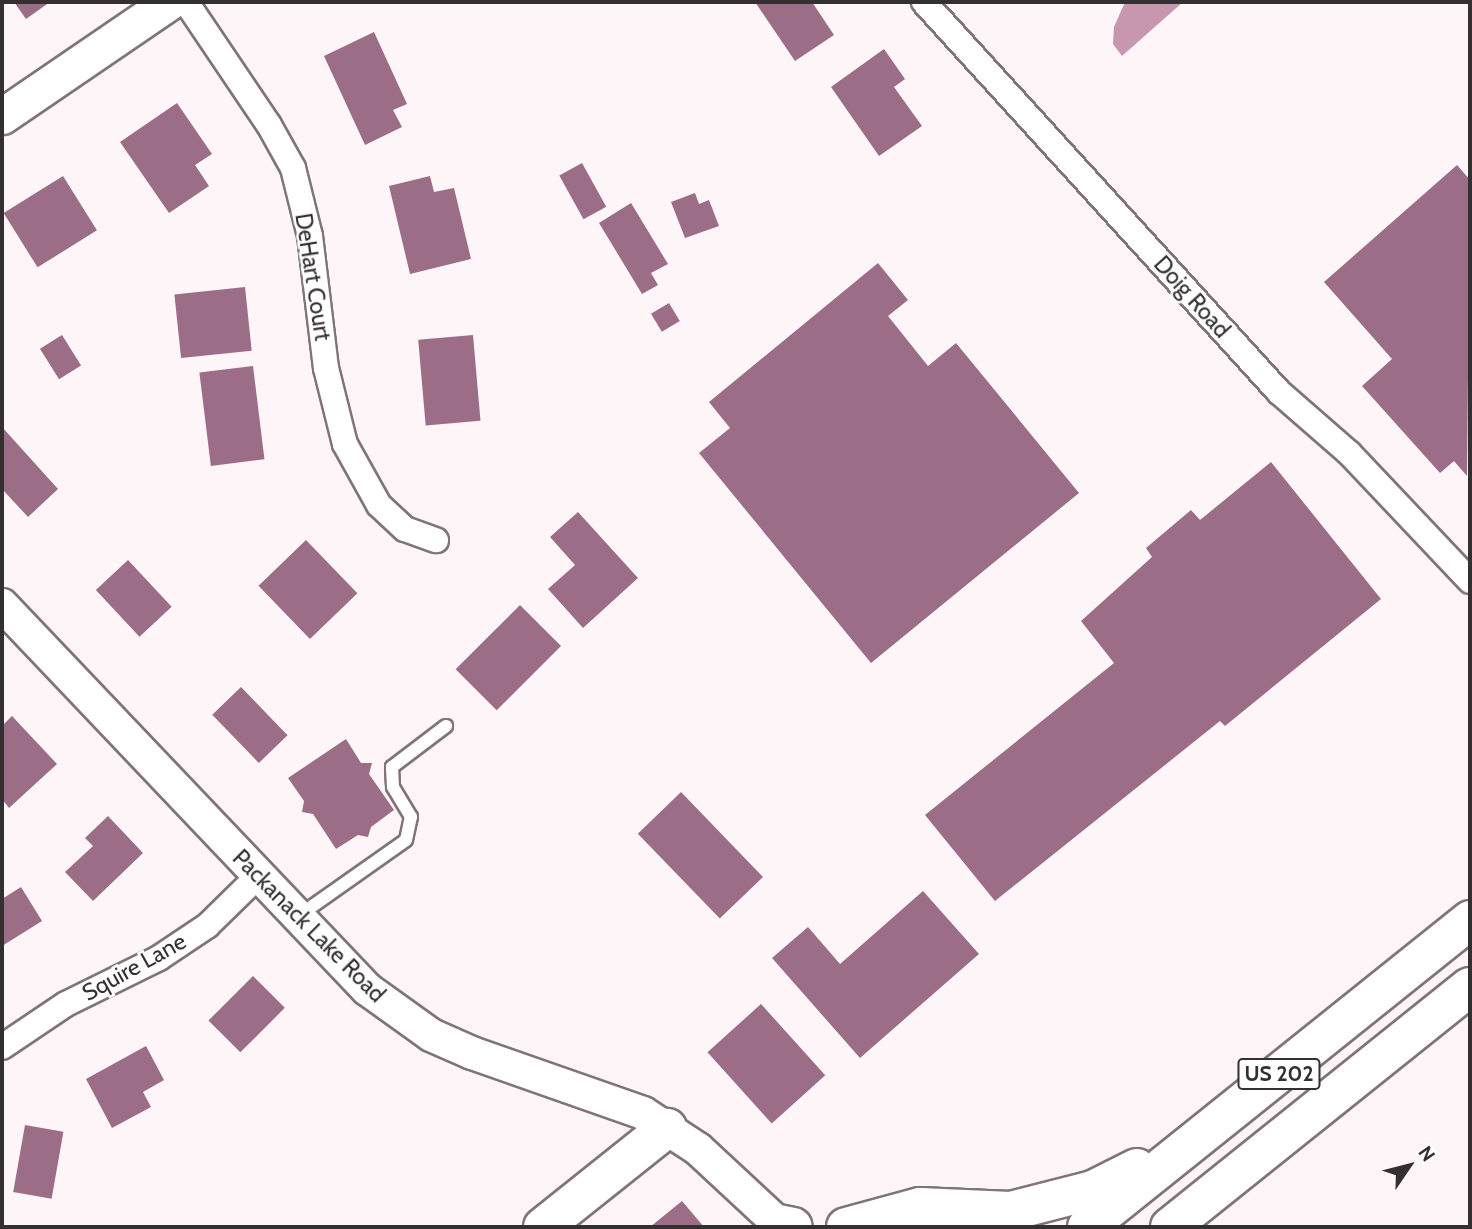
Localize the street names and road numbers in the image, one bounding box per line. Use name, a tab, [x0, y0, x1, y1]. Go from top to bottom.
street label: DeHart Court	[289, 211, 337, 343]
street label: Doig Road	[1148, 250, 1236, 344]
street label: Packanack Lake Road	[227, 844, 391, 1008]
street label: Squire Lane	[77, 927, 191, 1007]
road number: US 202	[1237, 1056, 1321, 1092]

